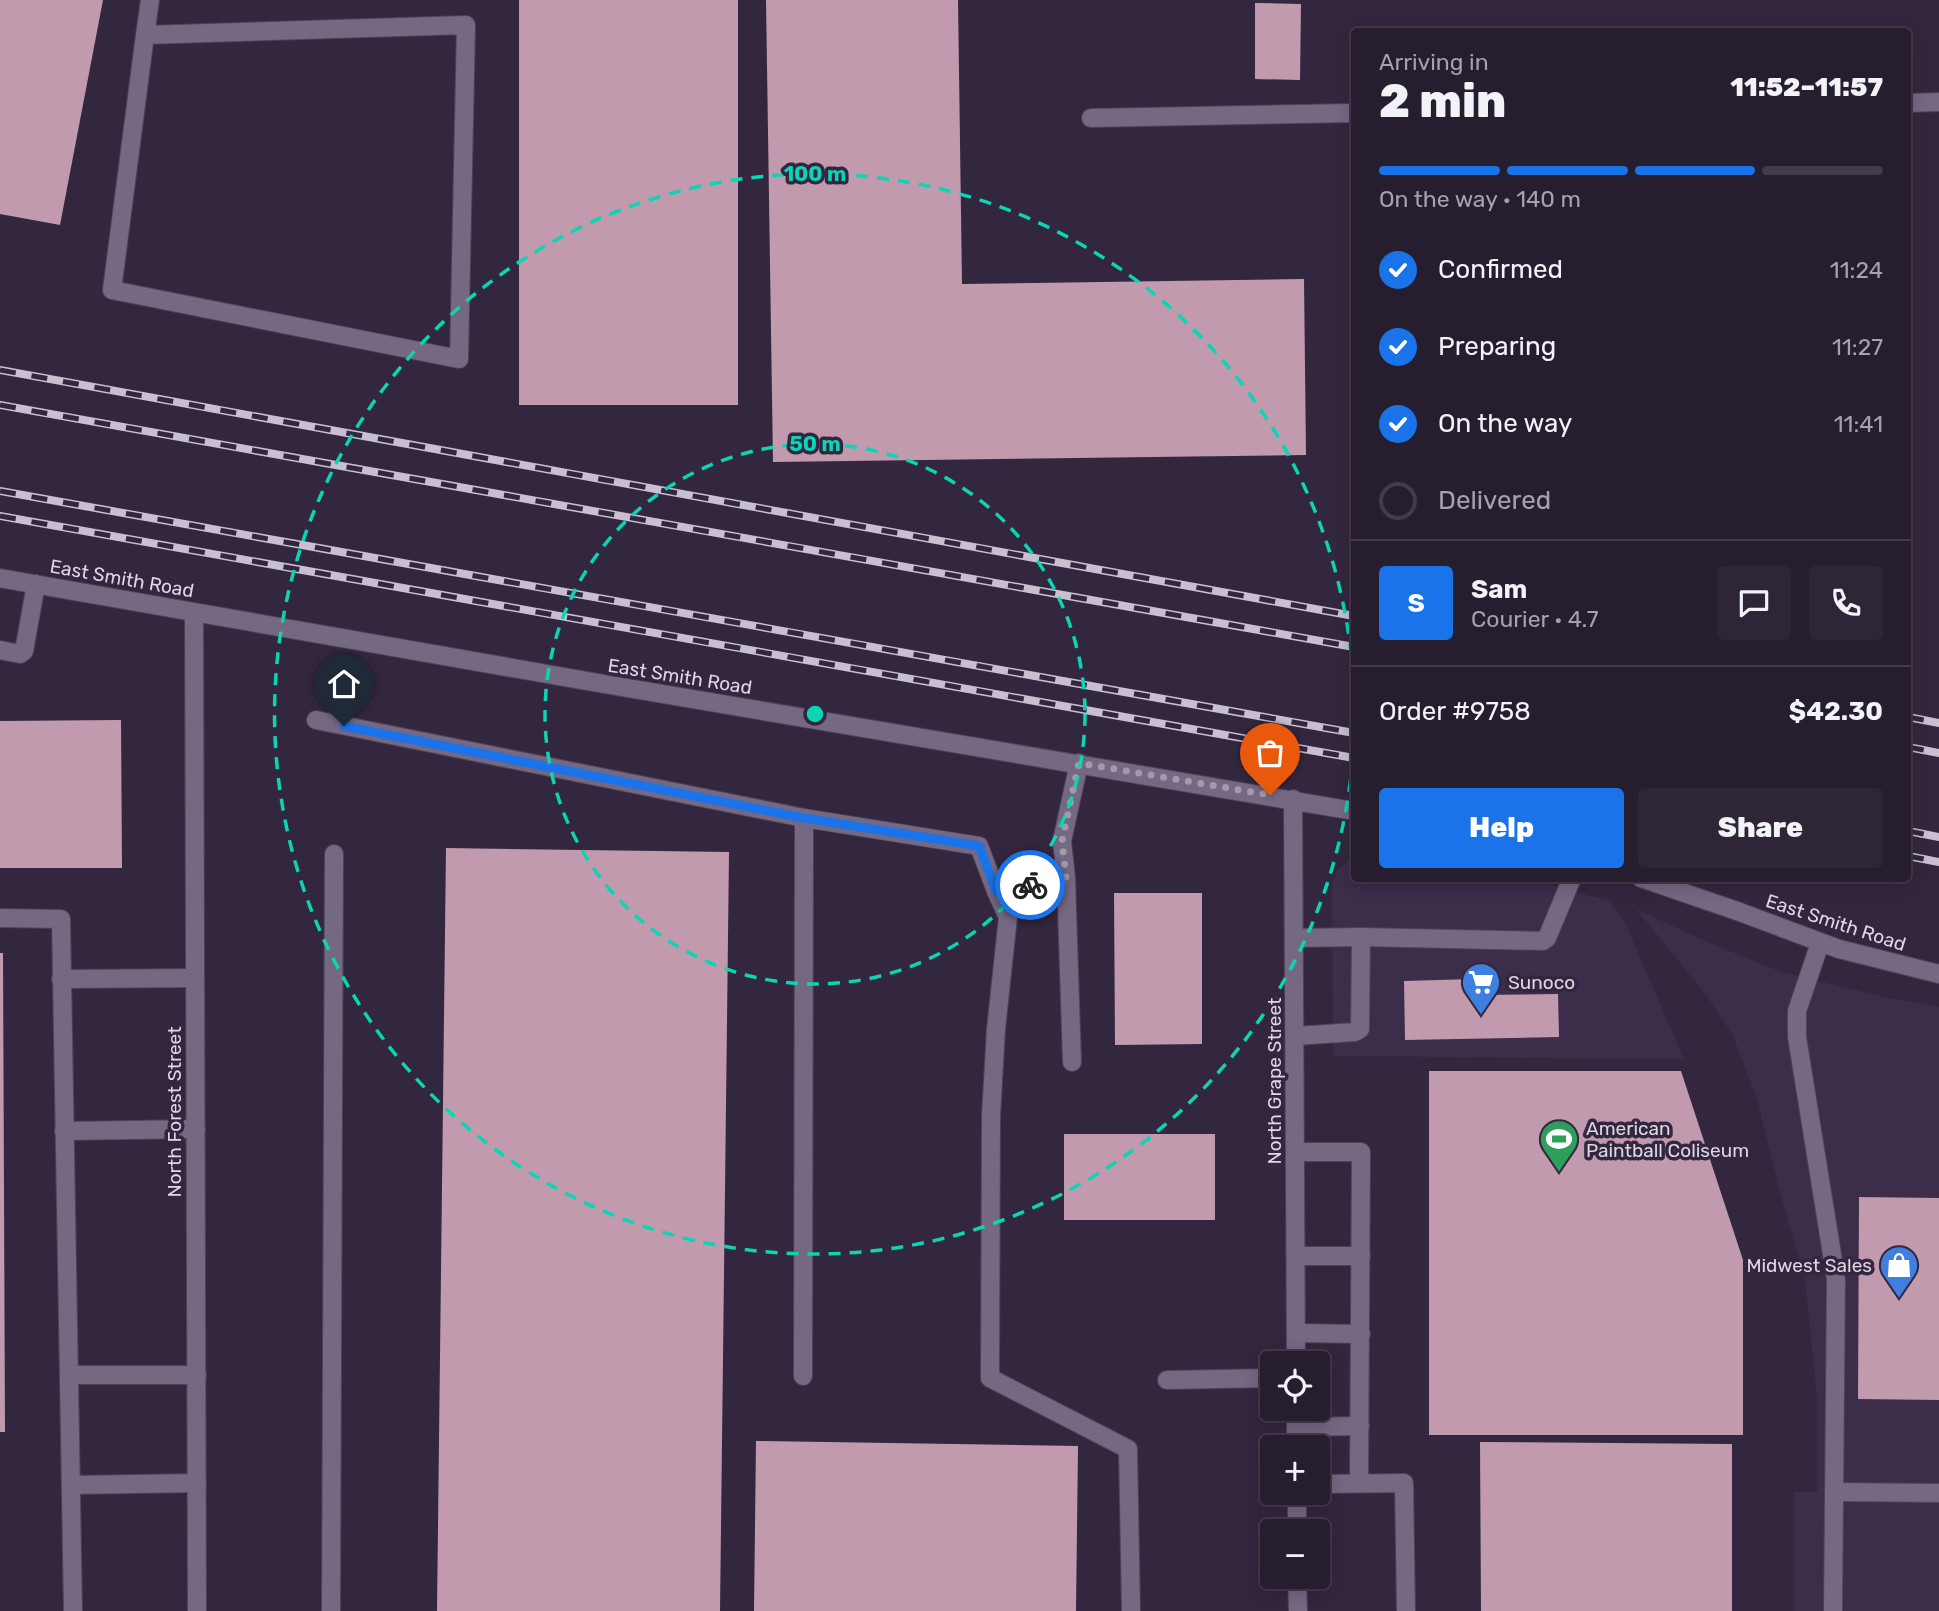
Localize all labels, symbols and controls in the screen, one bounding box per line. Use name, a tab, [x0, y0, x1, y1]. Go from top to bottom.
text: Arriving in	[1379, 48, 1489, 76]
text: 11:52–11:57	[1730, 72, 1883, 103]
text: 2 min	[1379, 74, 1506, 129]
text: 100 m	[784, 161, 846, 186]
text: On the way · 140 m	[1379, 185, 1581, 213]
icon: check	[1379, 251, 1417, 289]
text: Confirmed	[1438, 254, 1563, 285]
text: 11:24	[1830, 256, 1883, 284]
icon: check	[1379, 328, 1417, 366]
text: Preparing	[1438, 331, 1556, 362]
text: 11:27	[1832, 333, 1883, 361]
icon: check	[1379, 405, 1417, 443]
text: On the way	[1438, 408, 1572, 439]
text: 11:41	[1834, 410, 1883, 438]
text: 50 m	[789, 431, 841, 456]
text: Delivered	[1438, 485, 1551, 516]
street label: East Smith Road	[48, 555, 196, 602]
button: chat	[1717, 566, 1791, 640]
button: phone	[1809, 566, 1883, 640]
text: Sam	[1471, 574, 1527, 605]
text: S	[1407, 588, 1425, 619]
text: Courier · 4.7	[1471, 605, 1598, 633]
pin	[314, 654, 374, 726]
street label: East Smith Road	[606, 654, 754, 699]
icon: home	[325, 665, 363, 703]
text: Order #9758	[1379, 696, 1531, 727]
text: $42.30	[1789, 696, 1883, 727]
centre of rings	[803, 702, 827, 726]
pin	[1240, 723, 1300, 795]
icon: bag	[1251, 734, 1289, 772]
button: Help	[1379, 788, 1624, 868]
button: Share	[1638, 788, 1883, 868]
courier	[995, 850, 1065, 920]
icon: bike	[1011, 866, 1049, 904]
street label: East Smith Road	[1763, 889, 1909, 956]
supermarket icon: Sunoco	[1460, 961, 1502, 1016]
place label: Sunoco	[1508, 971, 1575, 994]
street label: North Grape Street	[1263, 997, 1286, 1165]
street label: North Forest Street	[163, 1026, 186, 1198]
place label: American Paintball Coliseum	[1586, 1117, 1749, 1162]
sports icon: American Paintball Coliseum	[1538, 1118, 1580, 1173]
shop icon: Midwest Sales	[1878, 1244, 1920, 1299]
place label: Midwest Sales	[1746, 1254, 1872, 1277]
map controls	[1260, 1351, 1330, 1589]
button: locate	[1260, 1351, 1330, 1421]
button: +	[1260, 1435, 1330, 1505]
button: −	[1260, 1519, 1330, 1589]

